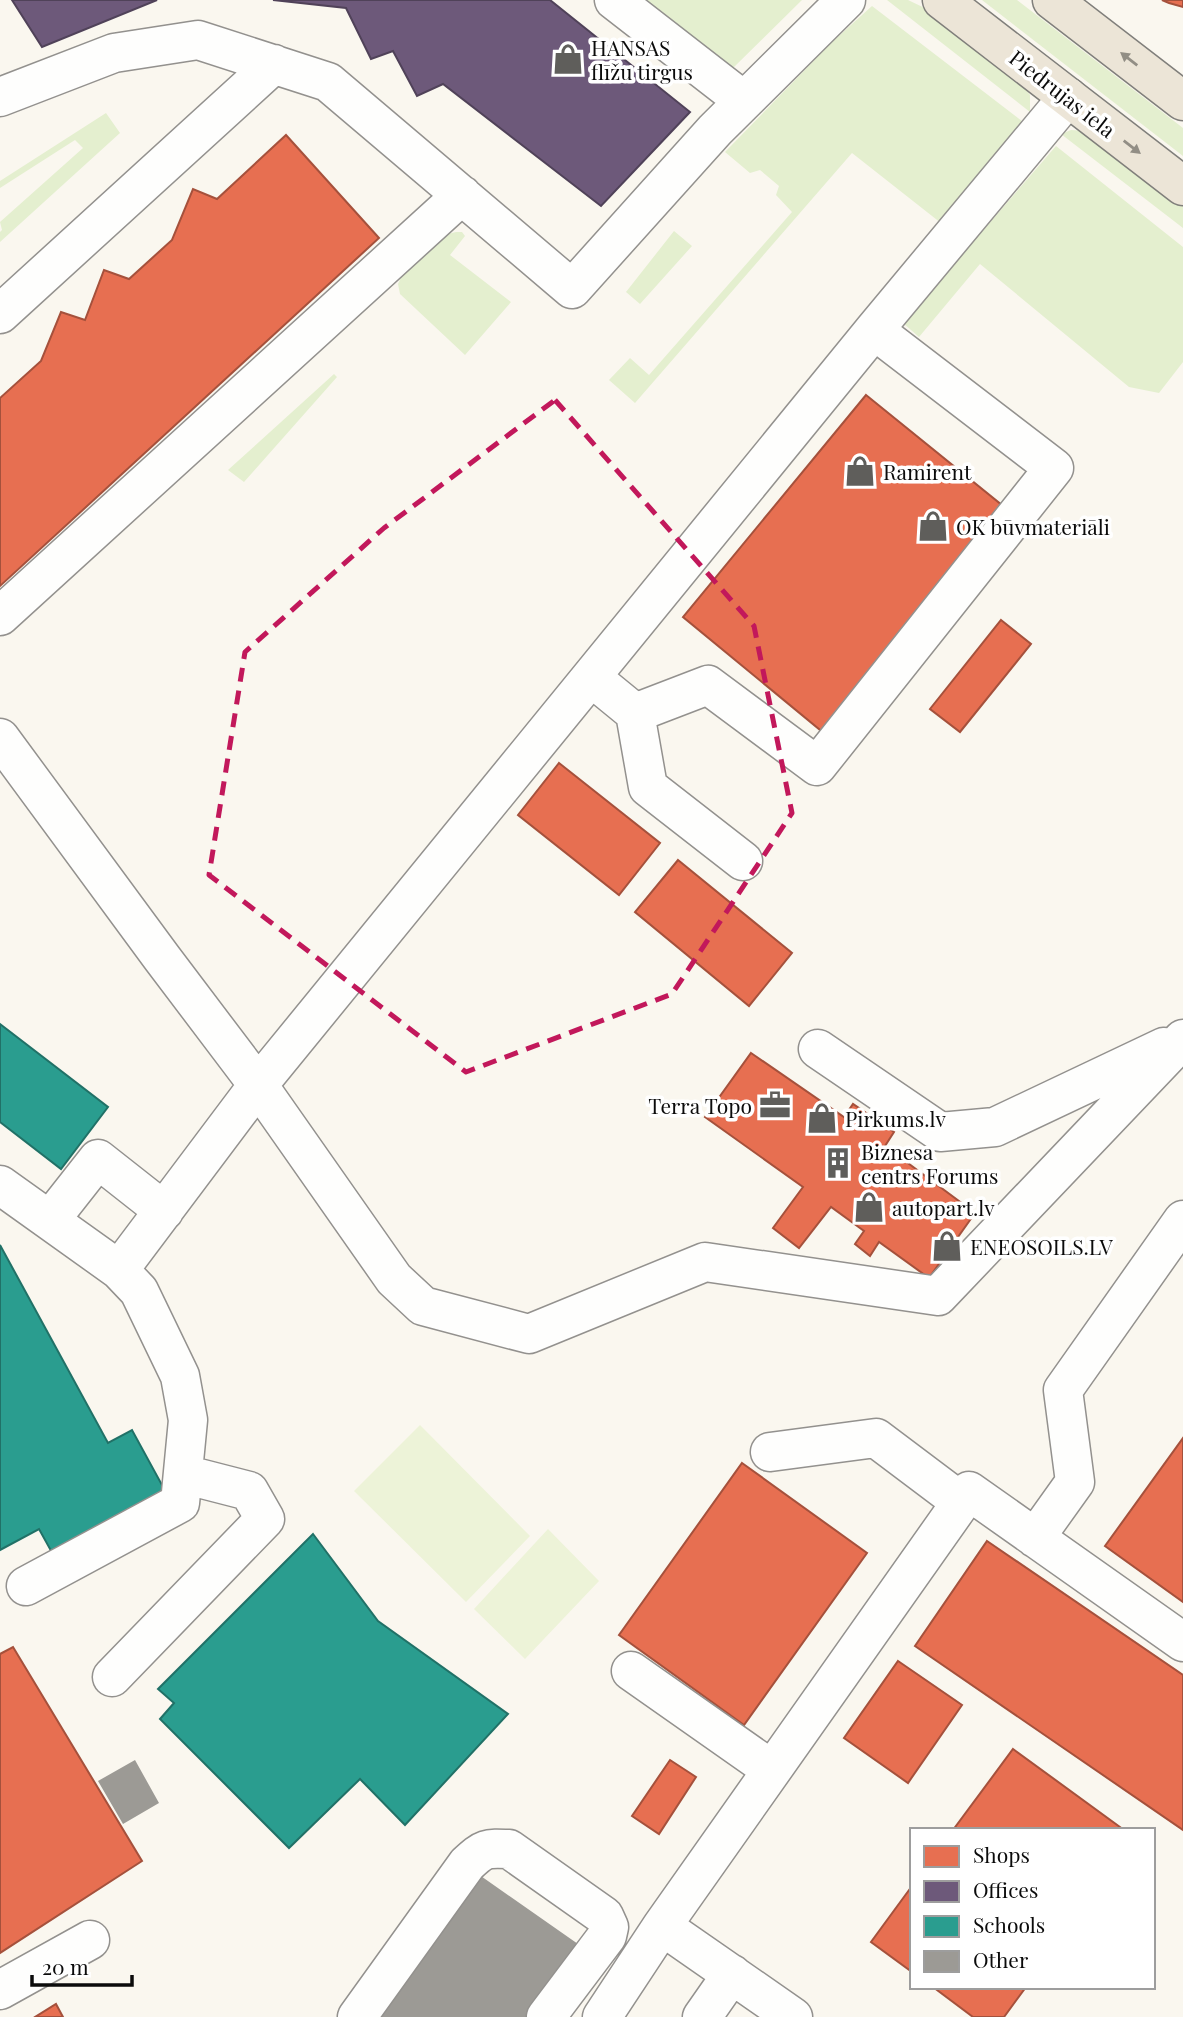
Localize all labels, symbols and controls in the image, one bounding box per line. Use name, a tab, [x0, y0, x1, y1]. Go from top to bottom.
place label: HANSAS flīžu tirgus	[591, 33, 693, 85]
shop icon: HANSAS flīžu tirgus	[551, 42, 585, 76]
street label: Piedrujas iela	[1004, 43, 1122, 143]
one-way arrow	[1120, 53, 1138, 67]
one-way arrow	[1123, 139, 1141, 153]
shop icon: Ramirent	[843, 454, 877, 488]
place label: Ramirent	[883, 457, 972, 485]
shop icon: OK būvmateriāli	[916, 509, 950, 543]
place label: OK būvmateriāli	[956, 512, 1110, 540]
office icon: Terra Topo	[758, 1088, 792, 1122]
place label: Terra Topo	[648, 1091, 752, 1119]
shop icon: Pirkums.lv	[805, 1101, 839, 1135]
place label: Pirkums.lv	[845, 1104, 946, 1132]
place label: Biznesa centrs Forums	[861, 1137, 998, 1189]
building icon: Biznesa centrs Forums	[821, 1146, 855, 1180]
shop icon: autopart.lv	[852, 1190, 886, 1224]
place label: autopart.lv	[892, 1193, 995, 1221]
shop icon: ENEOSOILS.LV	[930, 1229, 964, 1263]
place label: ENEOSOILS.LV	[970, 1232, 1113, 1260]
legend	[910, 1828, 1155, 1989]
text: Shops	[973, 1840, 1030, 1868]
text: Offices	[973, 1875, 1038, 1903]
text: Schools	[973, 1910, 1045, 1938]
scale bar	[32, 1944, 131, 1988]
text: Other	[973, 1945, 1029, 1973]
text: 20 m	[42, 1952, 89, 1980]

